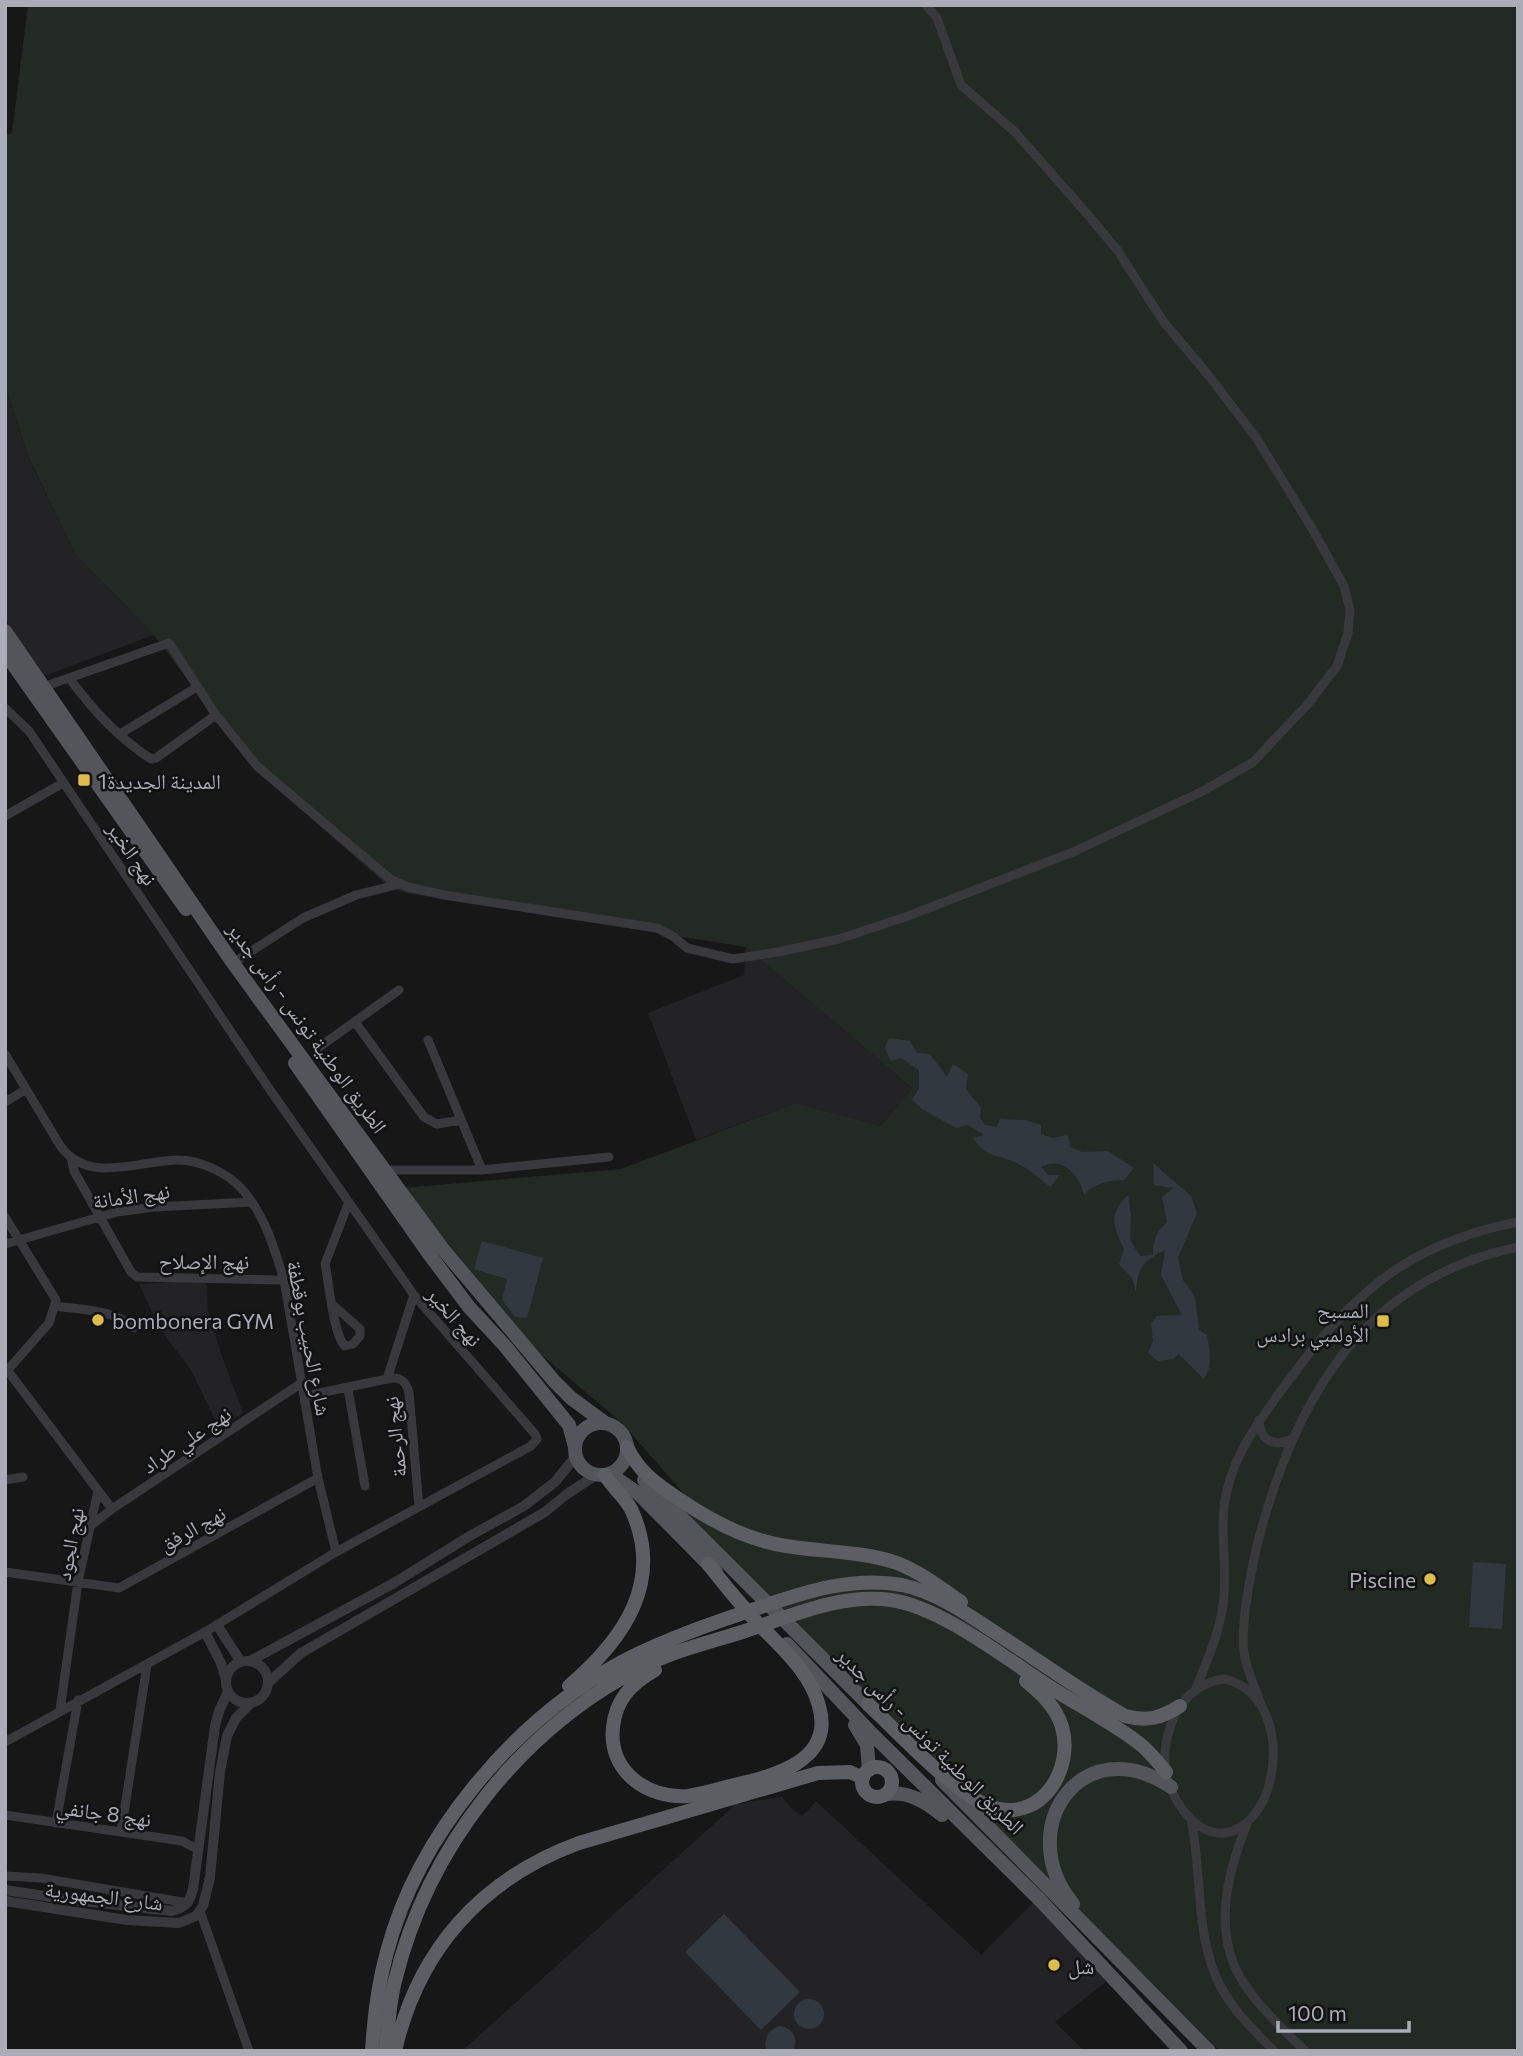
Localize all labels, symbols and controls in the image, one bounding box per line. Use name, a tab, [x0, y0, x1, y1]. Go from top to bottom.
place label: المدينة الجديدة1	[98, 768, 221, 793]
marker: المدينة الجديدة1	[76, 772, 92, 788]
street label: نهج الخير	[100, 816, 163, 891]
street label: الطريق الوطنية تونس - رأس جدير	[221, 916, 393, 1139]
street label: نهج الأمانة	[91, 1177, 172, 1215]
street label: نهج الإصلاح	[159, 1248, 249, 1275]
street label: شارع الحبيب بوقطفة	[281, 1258, 337, 1418]
street label: نهج الخير	[420, 1280, 488, 1352]
place label: المسبح الأولمبي برادس	[1256, 1297, 1369, 1351]
place label: bombonera GYM	[112, 1308, 274, 1333]
marker: bombonera GYM	[90, 1312, 106, 1328]
marker: المسبح الأولمبي برادس	[1375, 1313, 1391, 1329]
street label: نهج الرحمة	[377, 1395, 413, 1479]
street label: نهج علي طراد	[137, 1400, 238, 1482]
street label: نهج الرفق	[154, 1500, 231, 1558]
street label: نهج الجود	[50, 1505, 90, 1583]
place label: Piscine	[1349, 1567, 1416, 1592]
marker: Piscine	[1422, 1571, 1438, 1587]
street label: الطريق الوطنية تونس - رأس جدير	[830, 1640, 1030, 1840]
street label: نهج 8 جانفي	[54, 1793, 153, 1836]
street label: شارع الجمهورية	[43, 1875, 164, 1917]
place label: شل	[1068, 1953, 1094, 1980]
marker: شل	[1046, 1957, 1062, 1973]
scale bar	[1278, 1990, 1409, 2034]
text: 100 m	[1288, 2000, 1347, 2025]

